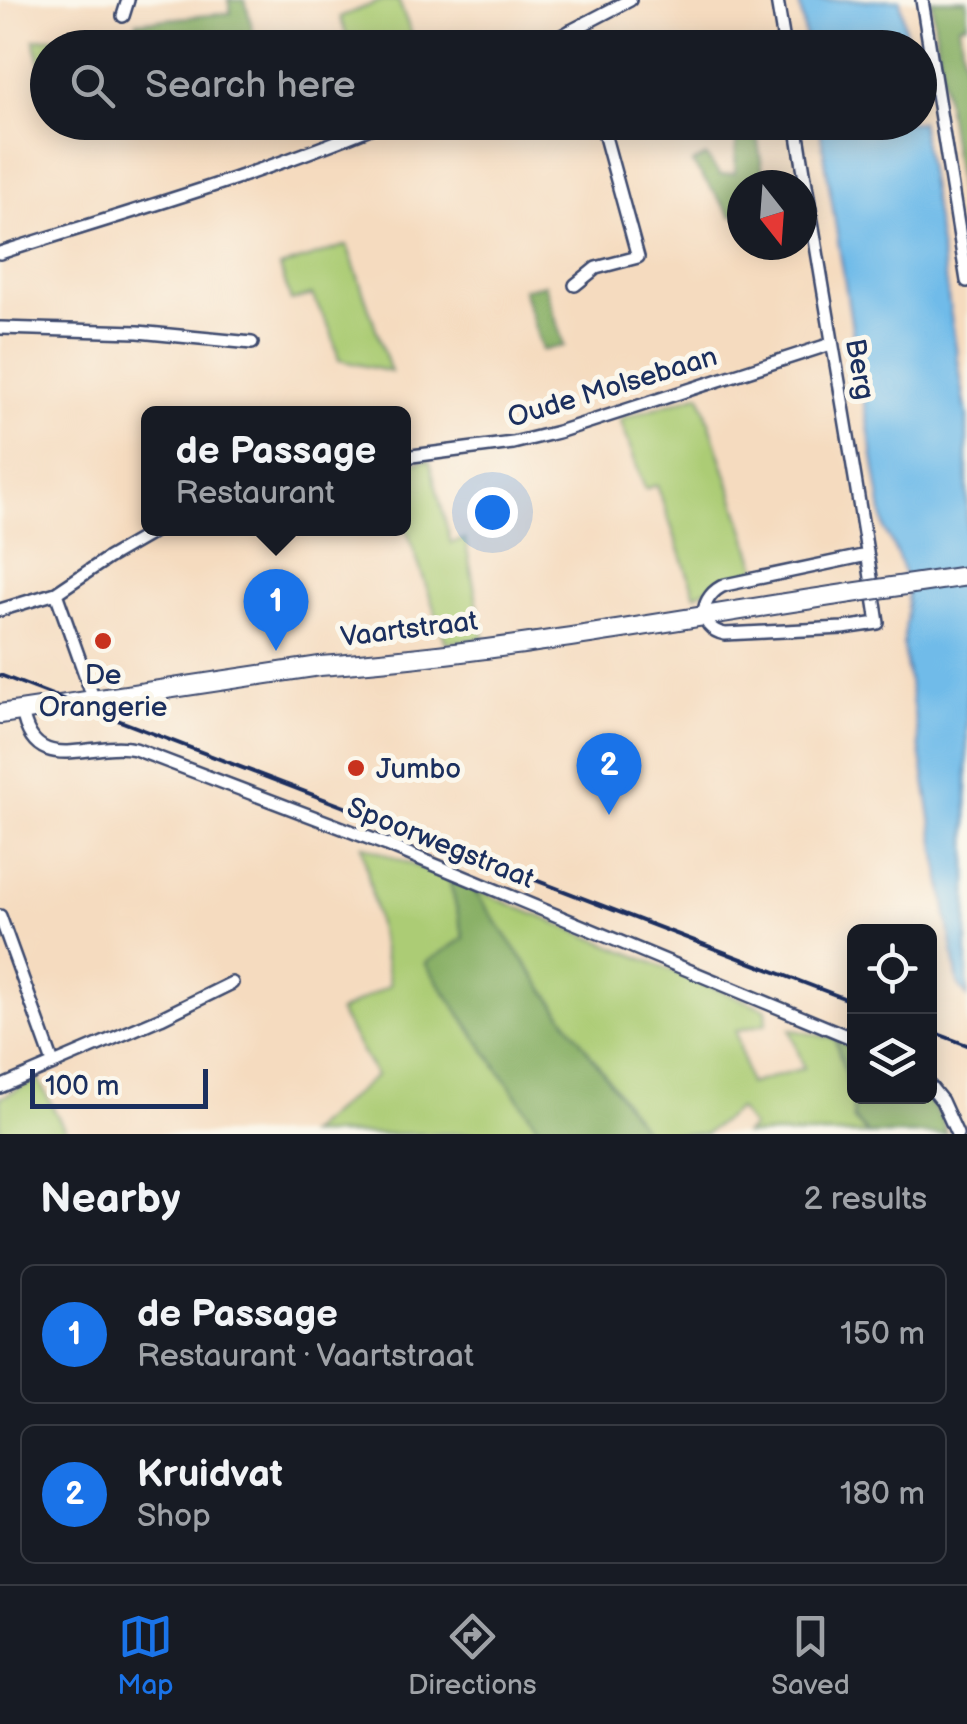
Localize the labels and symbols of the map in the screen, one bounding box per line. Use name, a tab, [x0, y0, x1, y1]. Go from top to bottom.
north arrow	[727, 170, 817, 260]
street label: Berg	[838, 336, 881, 402]
street label: Oude Molsebaan	[504, 340, 721, 435]
your location	[467, 487, 518, 538]
pin: 1	[244, 568, 308, 651]
street label: Vaartstraat	[339, 605, 480, 654]
marker: De Orangerie	[92, 630, 114, 652]
place label: De Orangerie	[39, 659, 167, 724]
pin: 2	[576, 732, 642, 815]
place label: Jumbo	[376, 753, 461, 786]
marker: Jumbo	[345, 757, 367, 779]
street label: Spoorwegstraat	[342, 791, 539, 896]
scale bar	[30, 1064, 208, 1108]

